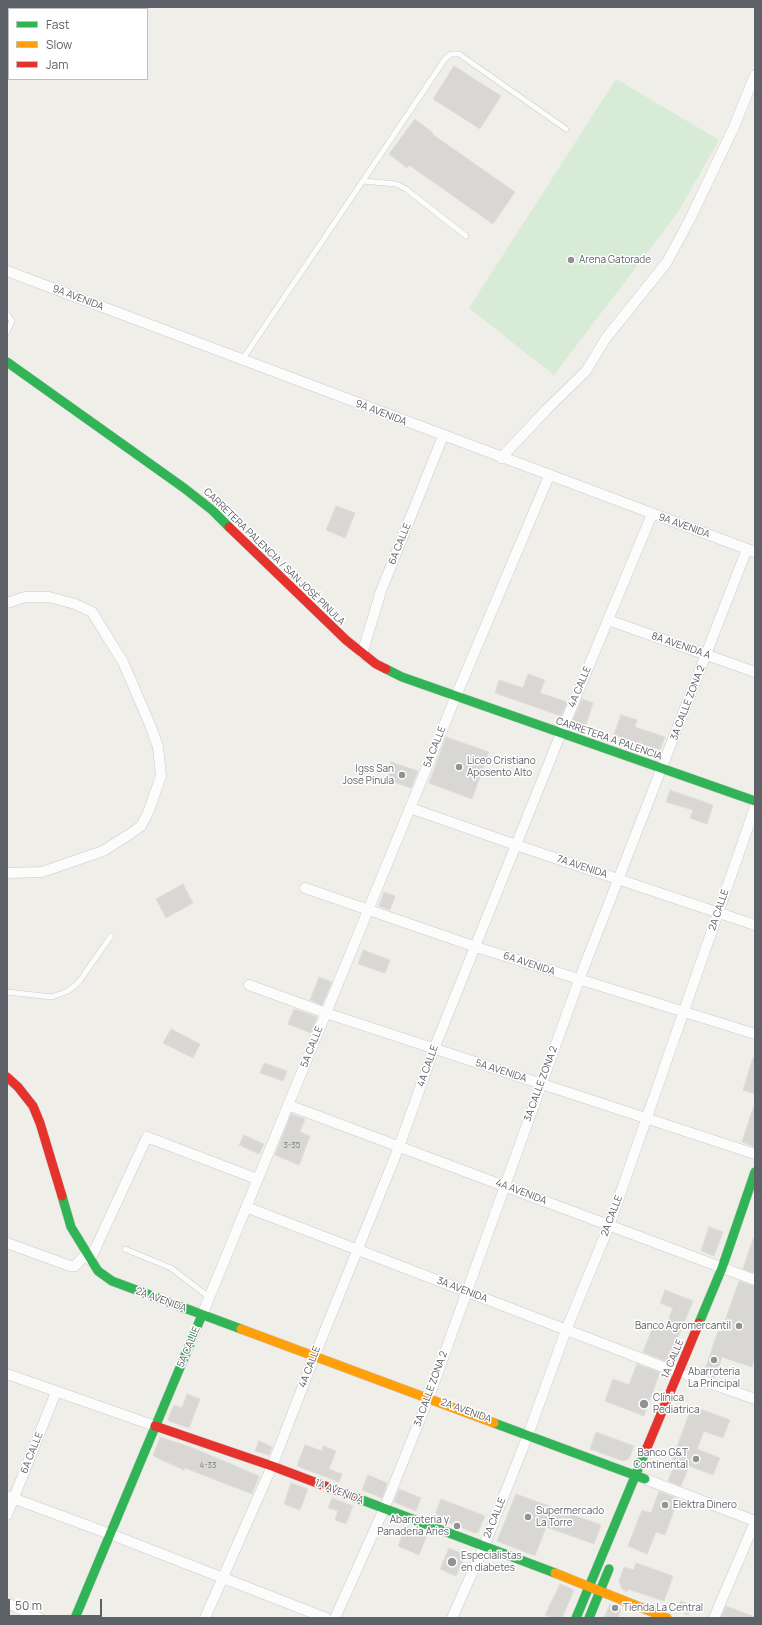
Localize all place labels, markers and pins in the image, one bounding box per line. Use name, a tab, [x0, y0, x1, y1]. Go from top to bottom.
place label: Arena Gatorade	[579, 254, 651, 266]
marker: Arena Gatorade	[566, 255, 576, 265]
place label: Liceo Cristiano Aposento Alto	[467, 755, 536, 778]
marker: Liceo Cristiano Aposento Alto	[454, 762, 464, 772]
place label: Igss San Jose Pinula	[342, 763, 394, 786]
marker: Igss San Jose Pinula	[397, 770, 407, 780]
place label: Banco Agromercantil	[635, 1320, 731, 1332]
marker: Banco Agromercantil	[734, 1321, 744, 1331]
marker: Abarroteria La Principal	[709, 1355, 719, 1365]
place label: Abarroteria La Principal	[688, 1366, 740, 1390]
place label: Clínica Pediatrica	[653, 1392, 700, 1416]
marker: Clínica Pediatrica	[638, 1398, 650, 1410]
place label: Banco G&T Continental	[633, 1447, 688, 1470]
marker: Banco G&T Continental	[691, 1454, 701, 1464]
place label: Elektra Dinero	[673, 1499, 737, 1511]
marker: Elektra Dinero	[660, 1500, 670, 1510]
place label: Supermercado La Torre	[536, 1505, 604, 1528]
marker: Supermercado La Torre	[523, 1512, 533, 1522]
place label: Abarroteria y Panadería Aries	[378, 1514, 449, 1538]
marker: Abarroteria y Panadería Aries	[452, 1521, 462, 1531]
place label: Especialistas en diabetes	[461, 1550, 522, 1574]
marker: Especialistas en diabetes	[446, 1556, 458, 1568]
place label: Tienda La Central	[623, 1602, 703, 1614]
marker: Tienda La Central	[610, 1603, 620, 1613]

